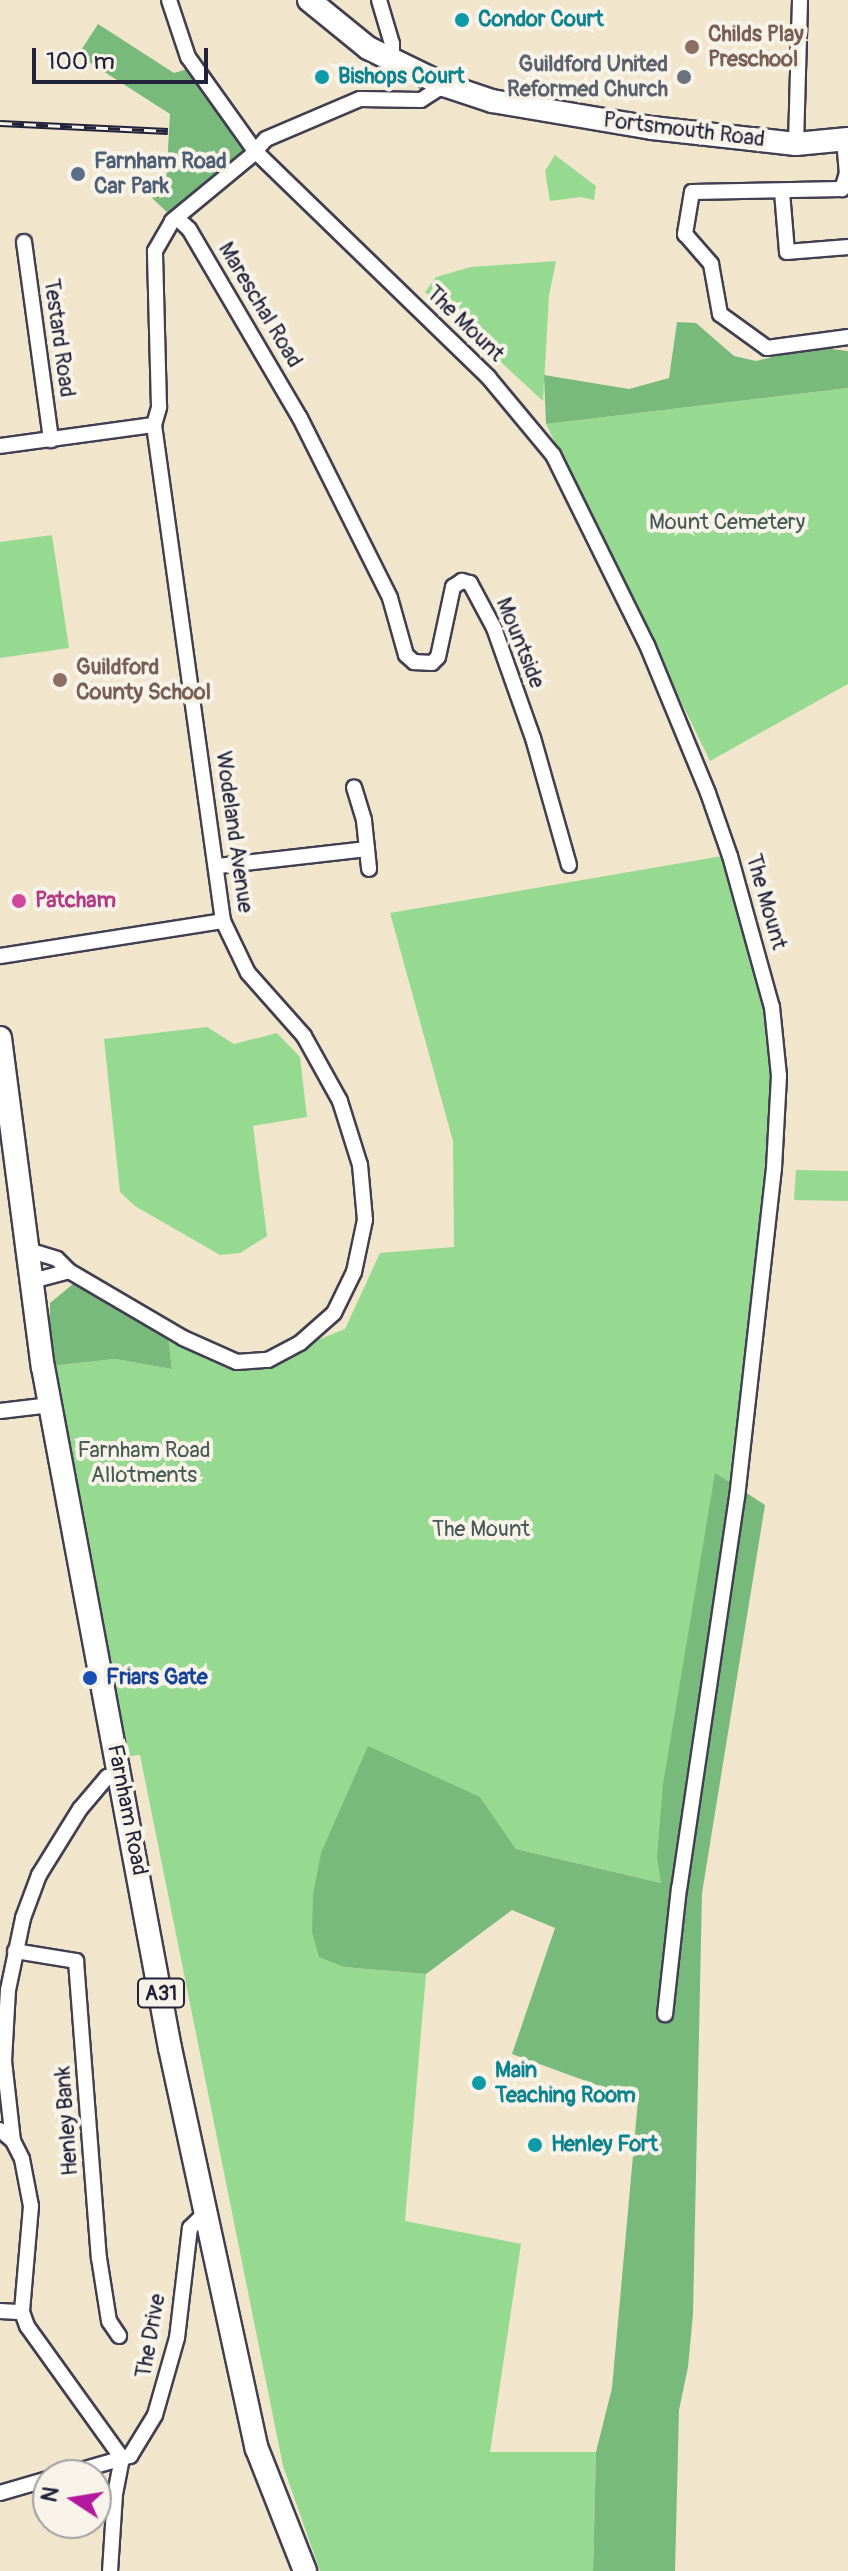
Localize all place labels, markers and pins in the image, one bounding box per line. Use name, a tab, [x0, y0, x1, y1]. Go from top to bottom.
place label: Condor Court	[478, 7, 604, 33]
marker: Condor Court	[453, 11, 471, 29]
place label: Childs Play Preschool	[708, 21, 804, 72]
marker: Childs Play Preschool	[683, 38, 701, 56]
place label: Guildford United Reformed Church	[507, 51, 668, 102]
place label: Bishops Court	[338, 64, 465, 90]
marker: Bishops Court	[313, 68, 331, 86]
marker: Guildford United Reformed Church	[675, 68, 693, 86]
place label: Farnham Road Car Park	[94, 148, 227, 200]
marker: Farnham Road Car Park	[69, 165, 87, 183]
place label: Guildford County School	[76, 654, 211, 706]
marker: Guildford County School	[51, 671, 69, 689]
place label: Patcham	[35, 888, 116, 914]
marker: Patcham	[10, 892, 28, 910]
place label: Friars Gate	[106, 1665, 208, 1691]
marker: Friars Gate	[81, 1669, 99, 1687]
place label: Main Teaching Room	[495, 2057, 636, 2108]
marker: Main Teaching Room	[470, 2074, 488, 2092]
place label: Henley Fort	[551, 2132, 658, 2158]
marker: Henley Fort	[526, 2136, 544, 2154]

